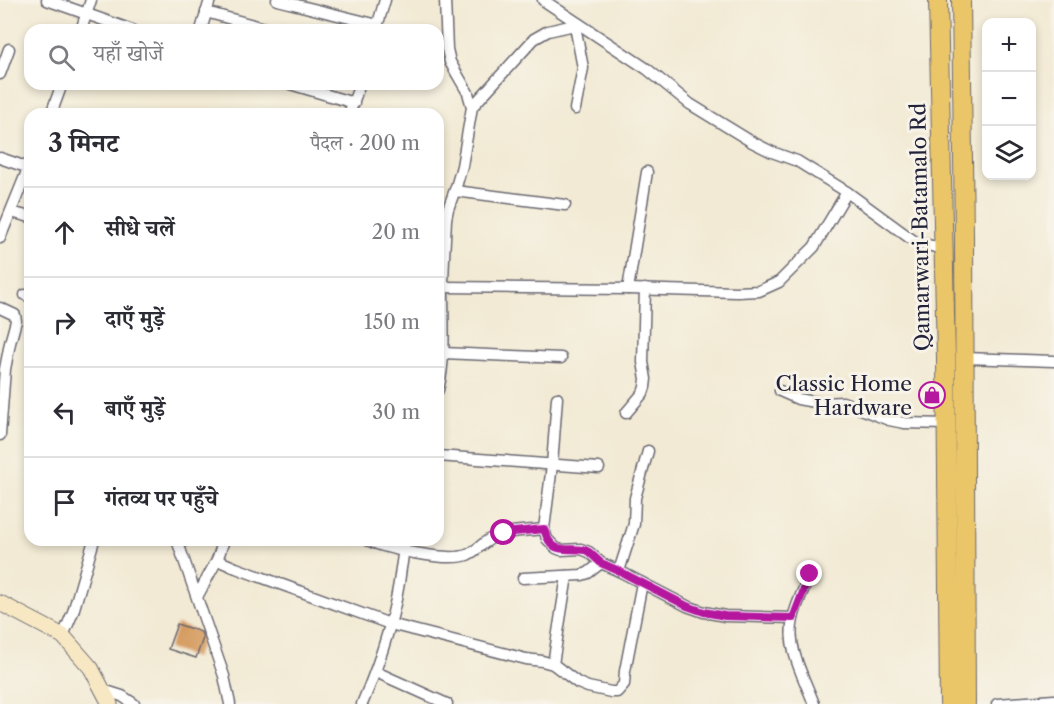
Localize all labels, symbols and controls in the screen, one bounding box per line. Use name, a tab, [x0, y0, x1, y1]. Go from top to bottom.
map controls	[982, 18, 1036, 180]
button: +	[982, 18, 1036, 72]
search box	[24, 24, 444, 90]
text: यहाँ खोजें	[93, 40, 163, 67]
icon: search	[45, 41, 78, 74]
button: −	[982, 72, 1036, 126]
street label: Qamarwari-Batamalo Rd	[905, 102, 935, 351]
button: layers	[982, 126, 1036, 180]
text: 3 मिनट	[48, 127, 118, 159]
text: पैदल · 200 m	[310, 131, 420, 155]
text: सीधे चलें	[105, 215, 174, 242]
icon: ahead	[48, 216, 81, 249]
text: 20 m	[372, 220, 420, 244]
text: दाएँ मुड़ें	[105, 305, 164, 332]
icon: right	[48, 306, 81, 339]
text: 150 m	[364, 310, 420, 334]
place label: Classic Home Hardware	[776, 371, 912, 420]
shop icon: Classic Home Hardware	[917, 380, 947, 410]
text: बाएँ मुड़ें	[105, 395, 165, 422]
icon: left	[48, 396, 81, 429]
text: 30 m	[372, 400, 420, 424]
text: गंतव्य पर पहुँचे	[105, 485, 218, 512]
icon: arrive	[48, 486, 81, 519]
route start	[490, 519, 516, 545]
route end	[796, 560, 822, 586]

